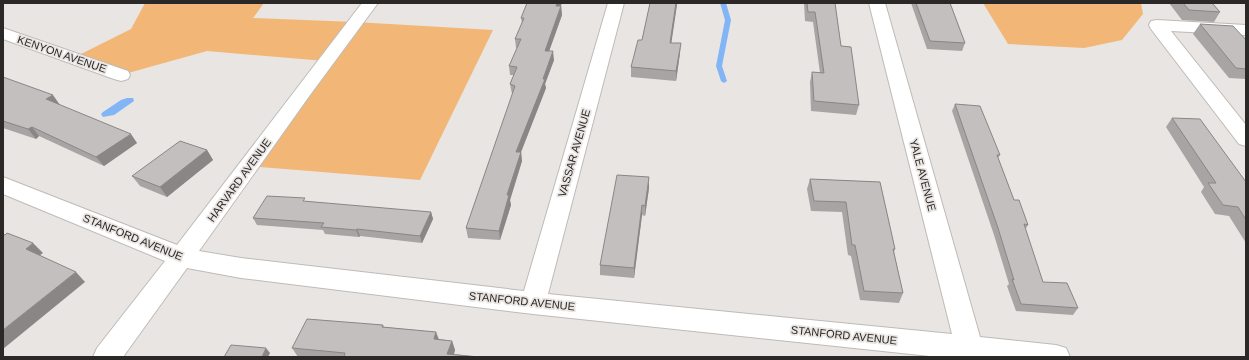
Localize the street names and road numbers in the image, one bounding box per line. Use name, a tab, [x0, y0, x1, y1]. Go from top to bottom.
street label: KENYON AVENUE	[16, 33, 108, 75]
street label: VASSAR AVENUE	[556, 108, 592, 198]
street label: HARVARD AVENUE	[205, 136, 273, 224]
street label: YALE AVENUE	[908, 138, 938, 212]
street label: STANFORD AVENUE	[81, 211, 185, 263]
street label: STANFORD AVENUE	[468, 289, 576, 313]
street label: STANFORD AVENUE	[790, 323, 898, 347]

